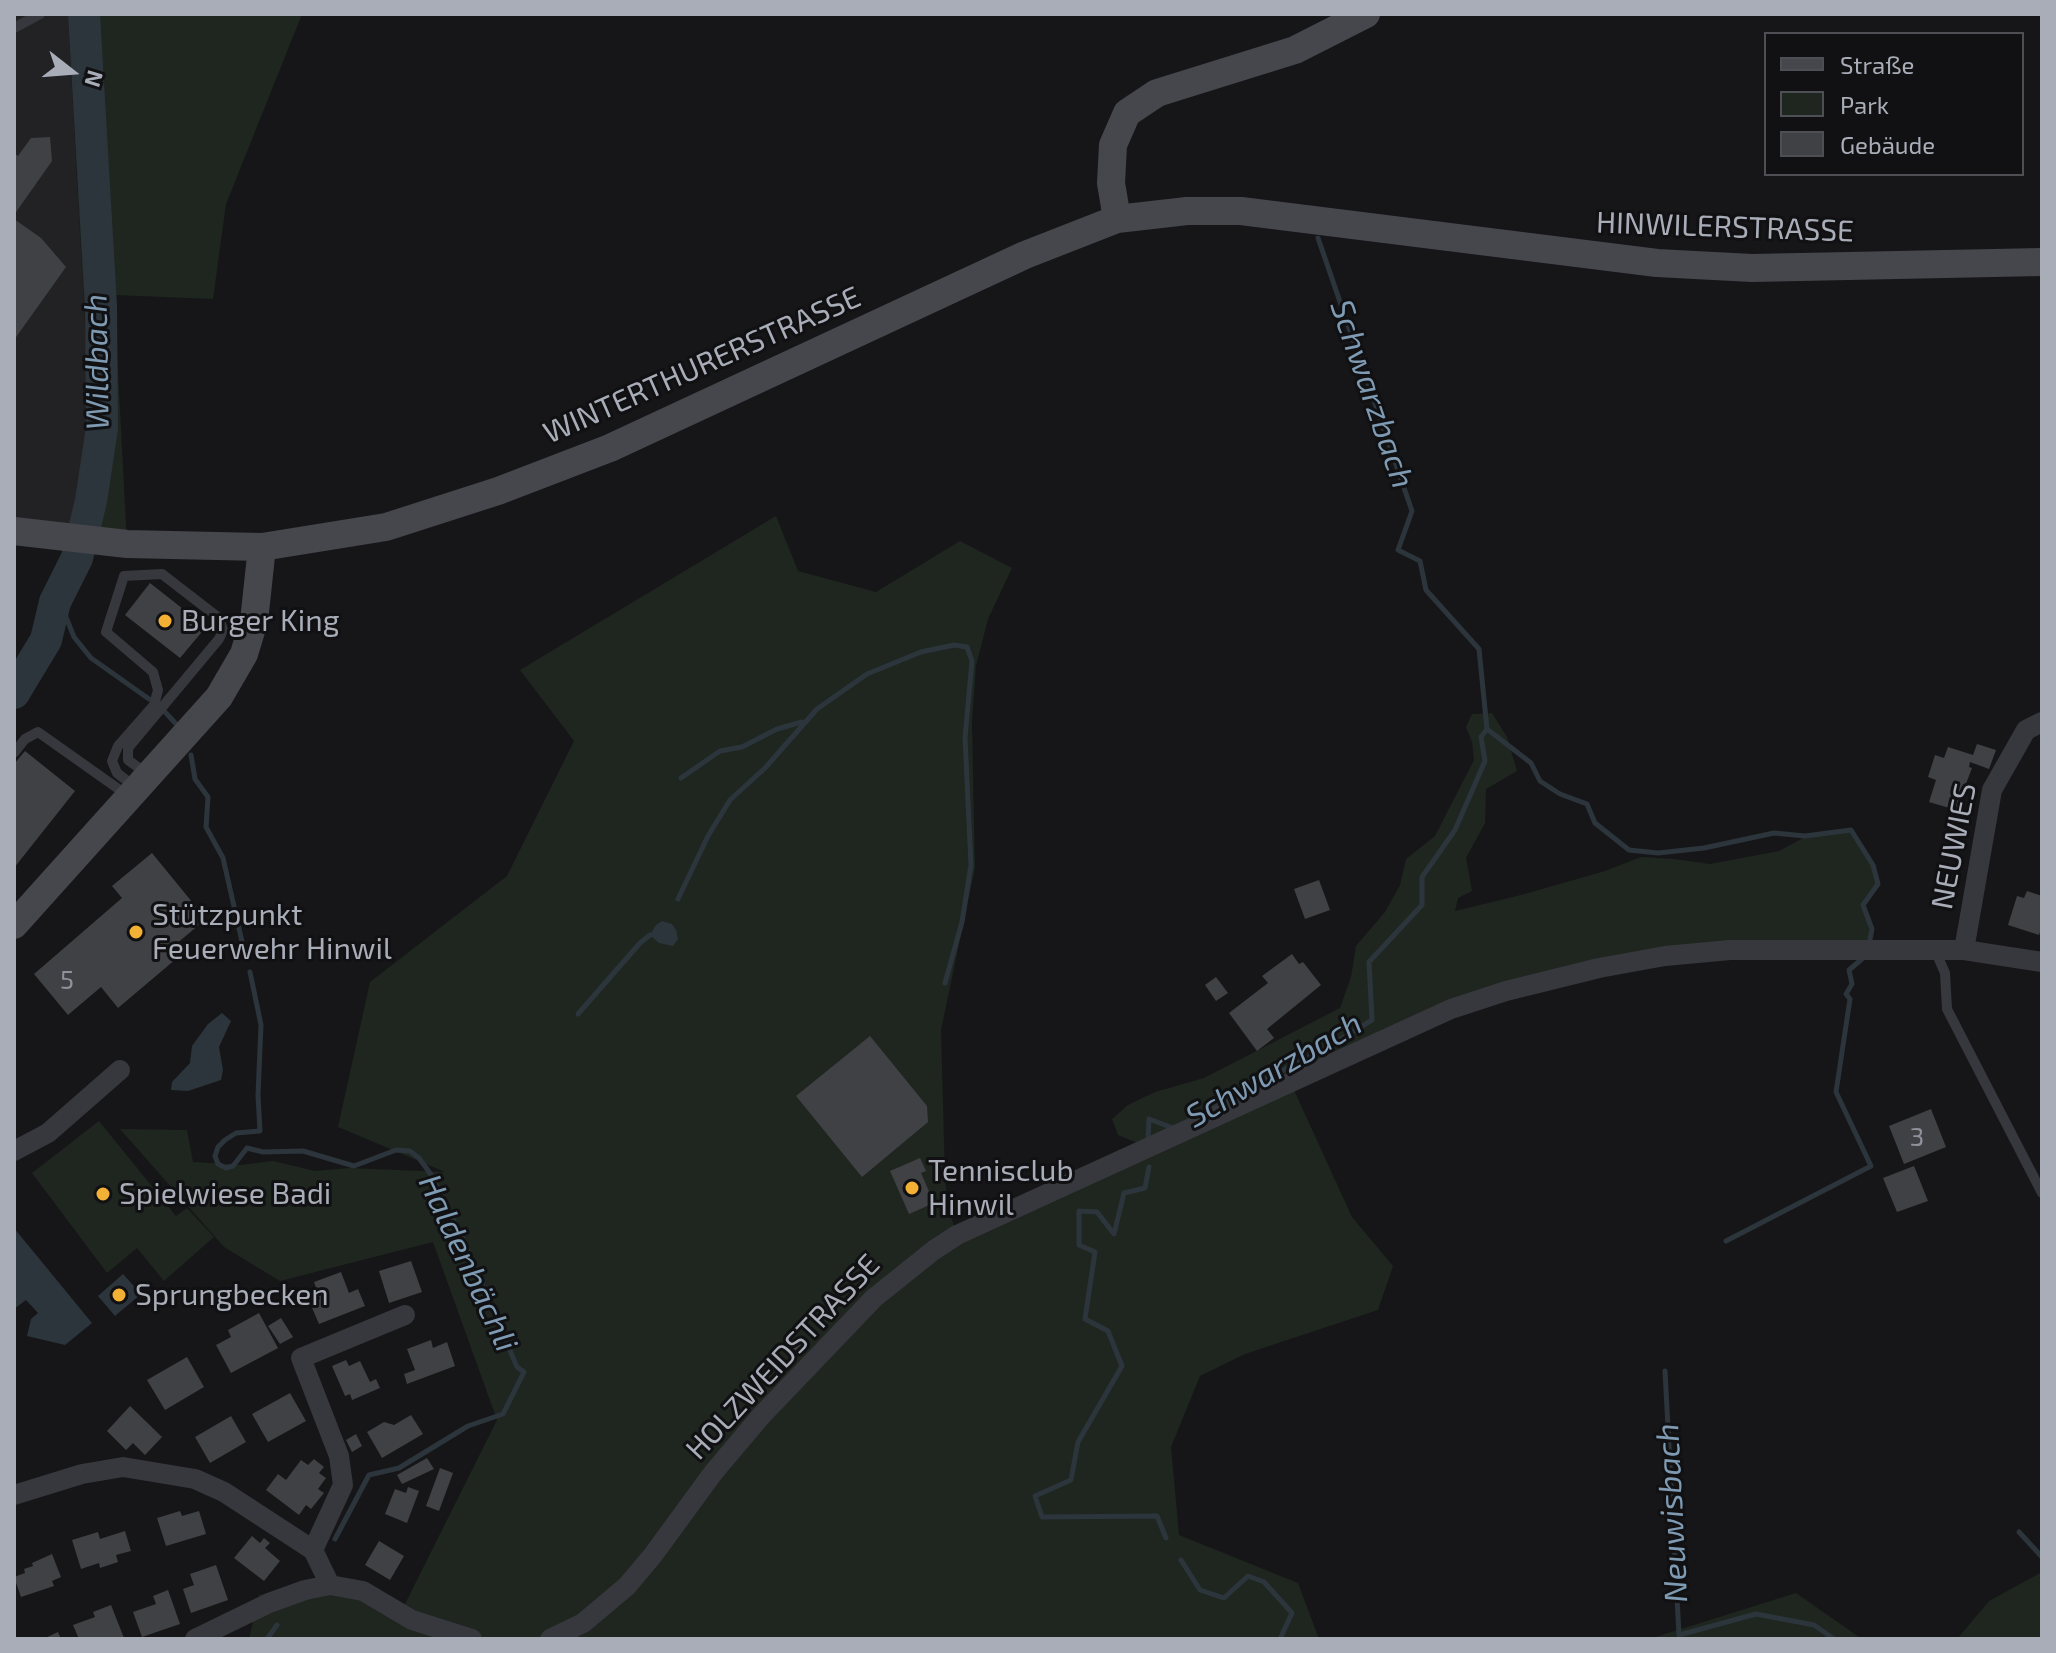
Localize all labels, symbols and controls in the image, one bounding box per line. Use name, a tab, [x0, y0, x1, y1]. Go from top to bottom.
north arrow	[32, 32, 112, 112]
legend	[1764, 32, 2024, 176]
text: Straße	[1840, 50, 1914, 79]
text: N	[80, 68, 110, 90]
text: Park	[1840, 90, 1889, 119]
text: Gebäude	[1840, 130, 1935, 159]
street label: HINWILERSTRASSE	[1595, 205, 1855, 249]
street label: WINTERTHURERSTRASSE	[538, 279, 866, 451]
water label: Wildbach	[77, 293, 117, 431]
water label: Schwarzbach	[1322, 295, 1422, 493]
place label: Burger King	[181, 603, 339, 639]
marker: Burger King	[156, 612, 174, 630]
street label: NEUWIES	[1924, 780, 1984, 912]
place label: Stützpunkt Feuerwehr Hinwil	[152, 897, 392, 968]
marker: Stützpunkt Feuerwehr Hinwil	[127, 923, 145, 941]
house number: 5	[60, 964, 74, 996]
water label: Schwarzbach	[1179, 1004, 1369, 1136]
house number: 3	[1910, 1121, 1924, 1153]
place label: Tennisclub Hinwil	[928, 1153, 1073, 1224]
water label: Haldenbächli	[410, 1168, 526, 1358]
place label: Spielwiese Badi	[119, 1176, 331, 1212]
marker: Tennisclub Hinwil	[903, 1179, 921, 1197]
marker: Spielwiese Badi	[94, 1185, 112, 1203]
street label: HOLZWEIDSTRASSE	[679, 1247, 887, 1467]
place label: Sprungbecken	[135, 1277, 329, 1313]
marker: Sprungbecken	[110, 1286, 128, 1304]
water label: Neuwisbach	[1648, 1422, 1696, 1604]

